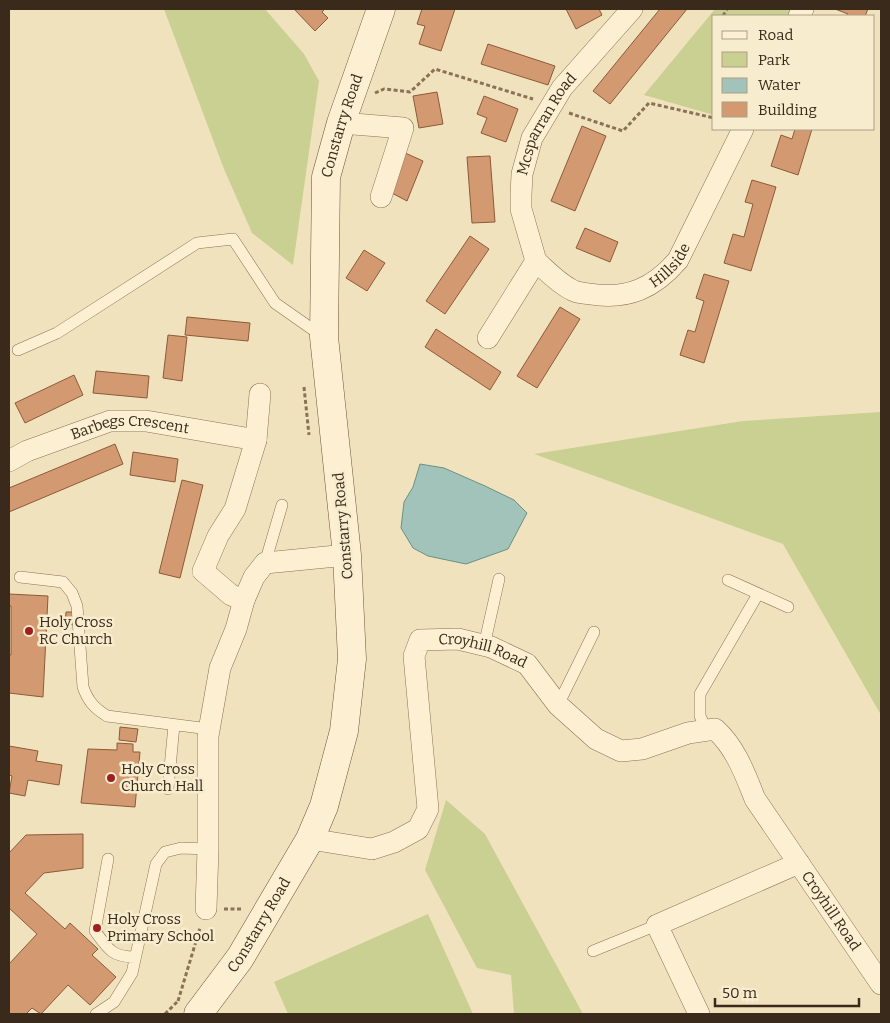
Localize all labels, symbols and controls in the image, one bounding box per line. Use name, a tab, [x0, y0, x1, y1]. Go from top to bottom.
legend	[712, 15, 875, 130]
text: Road	[758, 26, 793, 44]
text: Park	[758, 51, 790, 69]
street label: Mcsparran Road	[513, 69, 580, 177]
street label: Constarry Road	[317, 71, 367, 180]
text: Water	[758, 76, 801, 94]
text: Building	[758, 101, 817, 119]
street label: Hillside	[646, 240, 694, 291]
street label: Barbegs Crescent	[68, 412, 191, 443]
street label: Constarry Road	[329, 472, 357, 580]
place label: Holy Cross RC Church	[39, 613, 113, 648]
marker: Holy Cross RC Church	[23, 625, 35, 637]
street label: Croyhill Road	[438, 629, 530, 672]
place label: Holy Cross Church Hall	[121, 760, 203, 795]
marker: Holy Cross Church Hall	[105, 772, 117, 784]
street label: Croyhill Road	[798, 868, 865, 954]
street label: Constarry Road	[223, 874, 294, 976]
place label: Holy Cross Primary School	[107, 910, 214, 945]
marker: Holy Cross Primary School	[91, 922, 103, 934]
scale bar	[715, 976, 859, 1008]
text: 50 m	[722, 984, 758, 1002]

